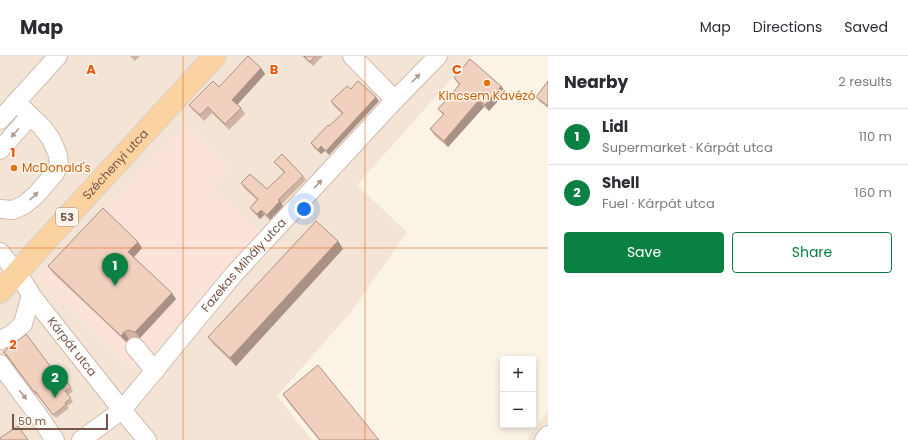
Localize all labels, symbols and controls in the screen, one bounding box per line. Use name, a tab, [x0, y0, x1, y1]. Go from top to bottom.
text: Map	[20, 14, 63, 41]
text: Map	[700, 17, 731, 37]
text: Directions	[753, 17, 822, 37]
text: Saved	[844, 17, 888, 37]
text: A	[86, 60, 96, 79]
text: B	[270, 60, 279, 79]
text: C	[452, 60, 462, 79]
text: Nearby	[564, 70, 628, 94]
text: 2 results	[838, 72, 892, 91]
one-way arrow	[411, 73, 421, 83]
marker: Kincsem Kávézó	[482, 78, 492, 88]
place label: Kincsem Kávézó	[439, 87, 536, 104]
text: Lidl	[602, 116, 628, 137]
street label: Széchenyi utca	[78, 125, 152, 203]
text: 1	[575, 127, 579, 146]
text: 110 m	[859, 127, 892, 146]
one-way arrow	[11, 128, 20, 137]
text: Supermarket · Kárpát utca	[602, 138, 773, 157]
text: 1	[11, 143, 15, 162]
place label: McDonald's	[22, 159, 91, 176]
marker: McDonald's	[9, 163, 19, 173]
text: Shell	[602, 172, 639, 193]
one-way arrow	[313, 178, 322, 189]
text: 2	[573, 183, 581, 202]
text: 160 m	[855, 183, 892, 202]
one-way arrow	[29, 191, 39, 201]
text: Fuel · Kárpát utca	[602, 194, 715, 213]
your location	[294, 199, 314, 219]
road number: 53	[56, 208, 78, 226]
street label: Fazekas Mihály utca	[197, 214, 290, 316]
button: Save	[564, 232, 724, 273]
button: Share	[732, 232, 892, 273]
pin: 1	[102, 253, 128, 286]
street label: Kárpát utca	[44, 313, 101, 380]
text: 2	[9, 335, 17, 354]
map controls	[500, 356, 536, 428]
button: +	[500, 356, 536, 392]
pin: 2	[42, 365, 68, 398]
one-way arrow	[19, 390, 28, 401]
button: −	[500, 392, 536, 428]
scale bar	[12, 412, 108, 431]
text: 50 m	[18, 413, 46, 429]

